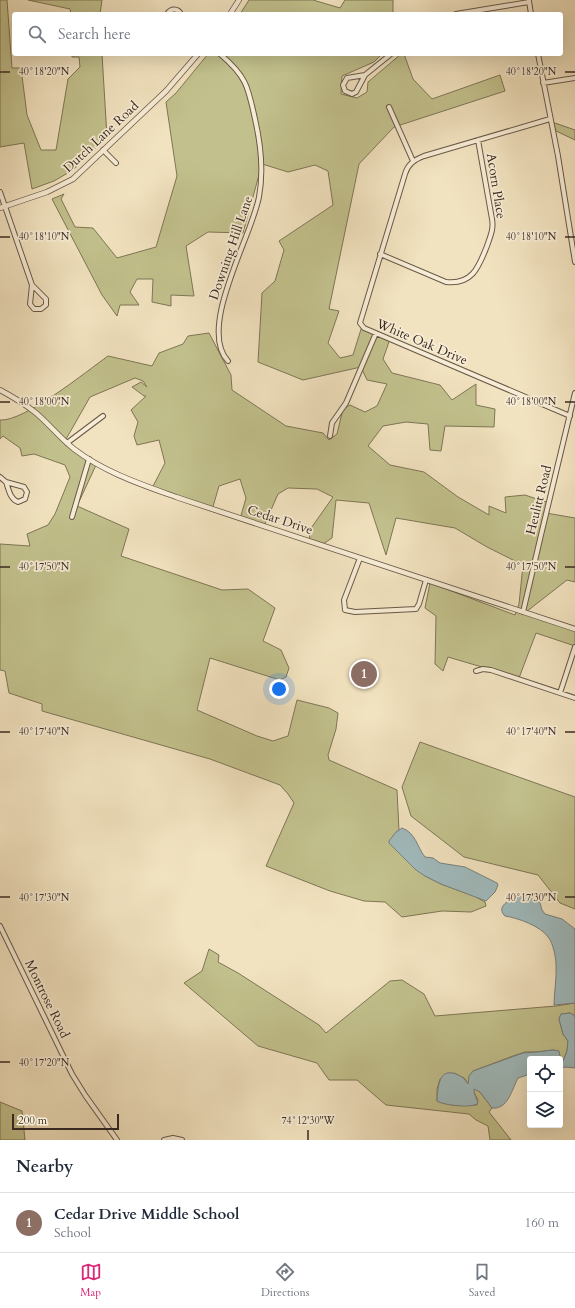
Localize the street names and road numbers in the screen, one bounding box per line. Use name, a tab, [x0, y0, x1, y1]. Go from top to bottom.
street label: Dutch Lane Road	[59, 97, 143, 177]
street label: Acorn Place	[482, 152, 510, 220]
street label: Downing Hill Lane	[205, 194, 257, 302]
street label: White Oak Drive	[373, 314, 470, 369]
street label: Heulitt Road	[522, 463, 556, 537]
street label: Cedar Drive	[245, 501, 315, 539]
street label: Montrose Road	[20, 957, 74, 1041]

